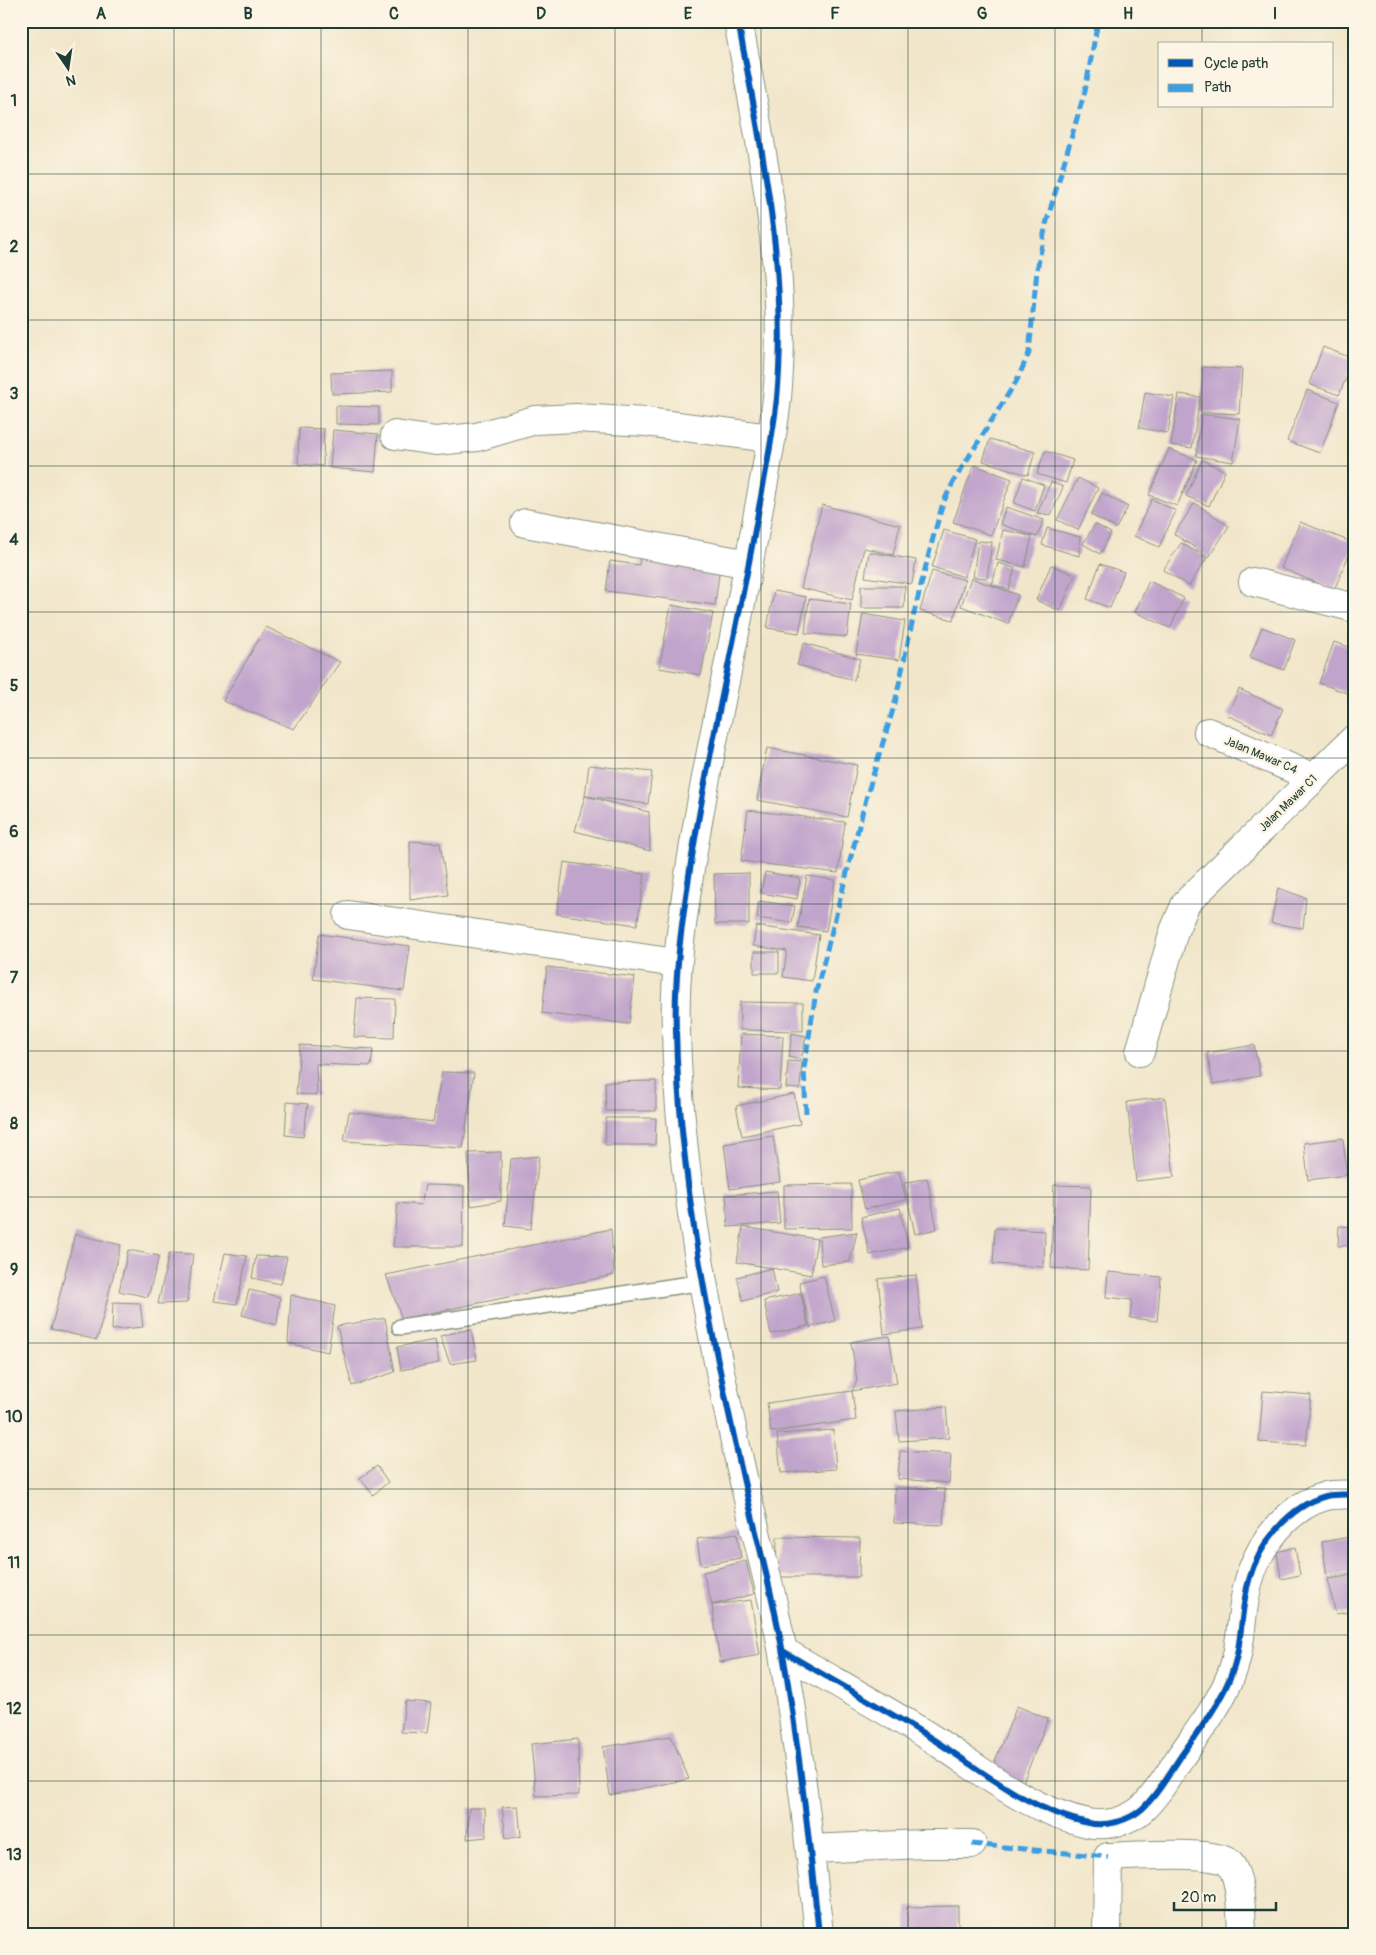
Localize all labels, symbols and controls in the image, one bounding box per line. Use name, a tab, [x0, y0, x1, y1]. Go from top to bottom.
text: A	[96, 4, 107, 24]
text: B	[243, 4, 253, 24]
text: C	[389, 4, 399, 24]
text: D	[536, 4, 546, 24]
text: E	[684, 4, 693, 24]
text: F	[830, 4, 840, 24]
text: G	[977, 4, 988, 24]
text: H	[1123, 4, 1133, 24]
text: I	[1273, 4, 1277, 24]
north arrow	[42, 42, 92, 92]
legend	[1158, 42, 1334, 108]
text: Cycle path	[1204, 54, 1268, 73]
text: N	[64, 71, 77, 90]
text: Path	[1204, 78, 1231, 97]
text: 1	[11, 91, 17, 111]
text: 2	[10, 237, 19, 257]
text: 3	[10, 384, 19, 404]
text: 4	[9, 530, 19, 550]
text: 5	[10, 676, 19, 696]
street label: Jalan Mawar C4	[1222, 733, 1300, 778]
street label: Jalan Mawar C1	[1256, 772, 1321, 835]
text: 6	[9, 822, 19, 842]
text: 7	[10, 968, 19, 988]
text: 8	[10, 1114, 18, 1134]
text: 9	[10, 1260, 18, 1280]
text: 10	[5, 1407, 23, 1427]
text: 11	[8, 1553, 20, 1573]
text: 12	[6, 1699, 22, 1719]
text: 13	[6, 1845, 22, 1865]
scale bar	[1174, 1880, 1276, 1912]
text: 20 m	[1181, 1888, 1216, 1907]

